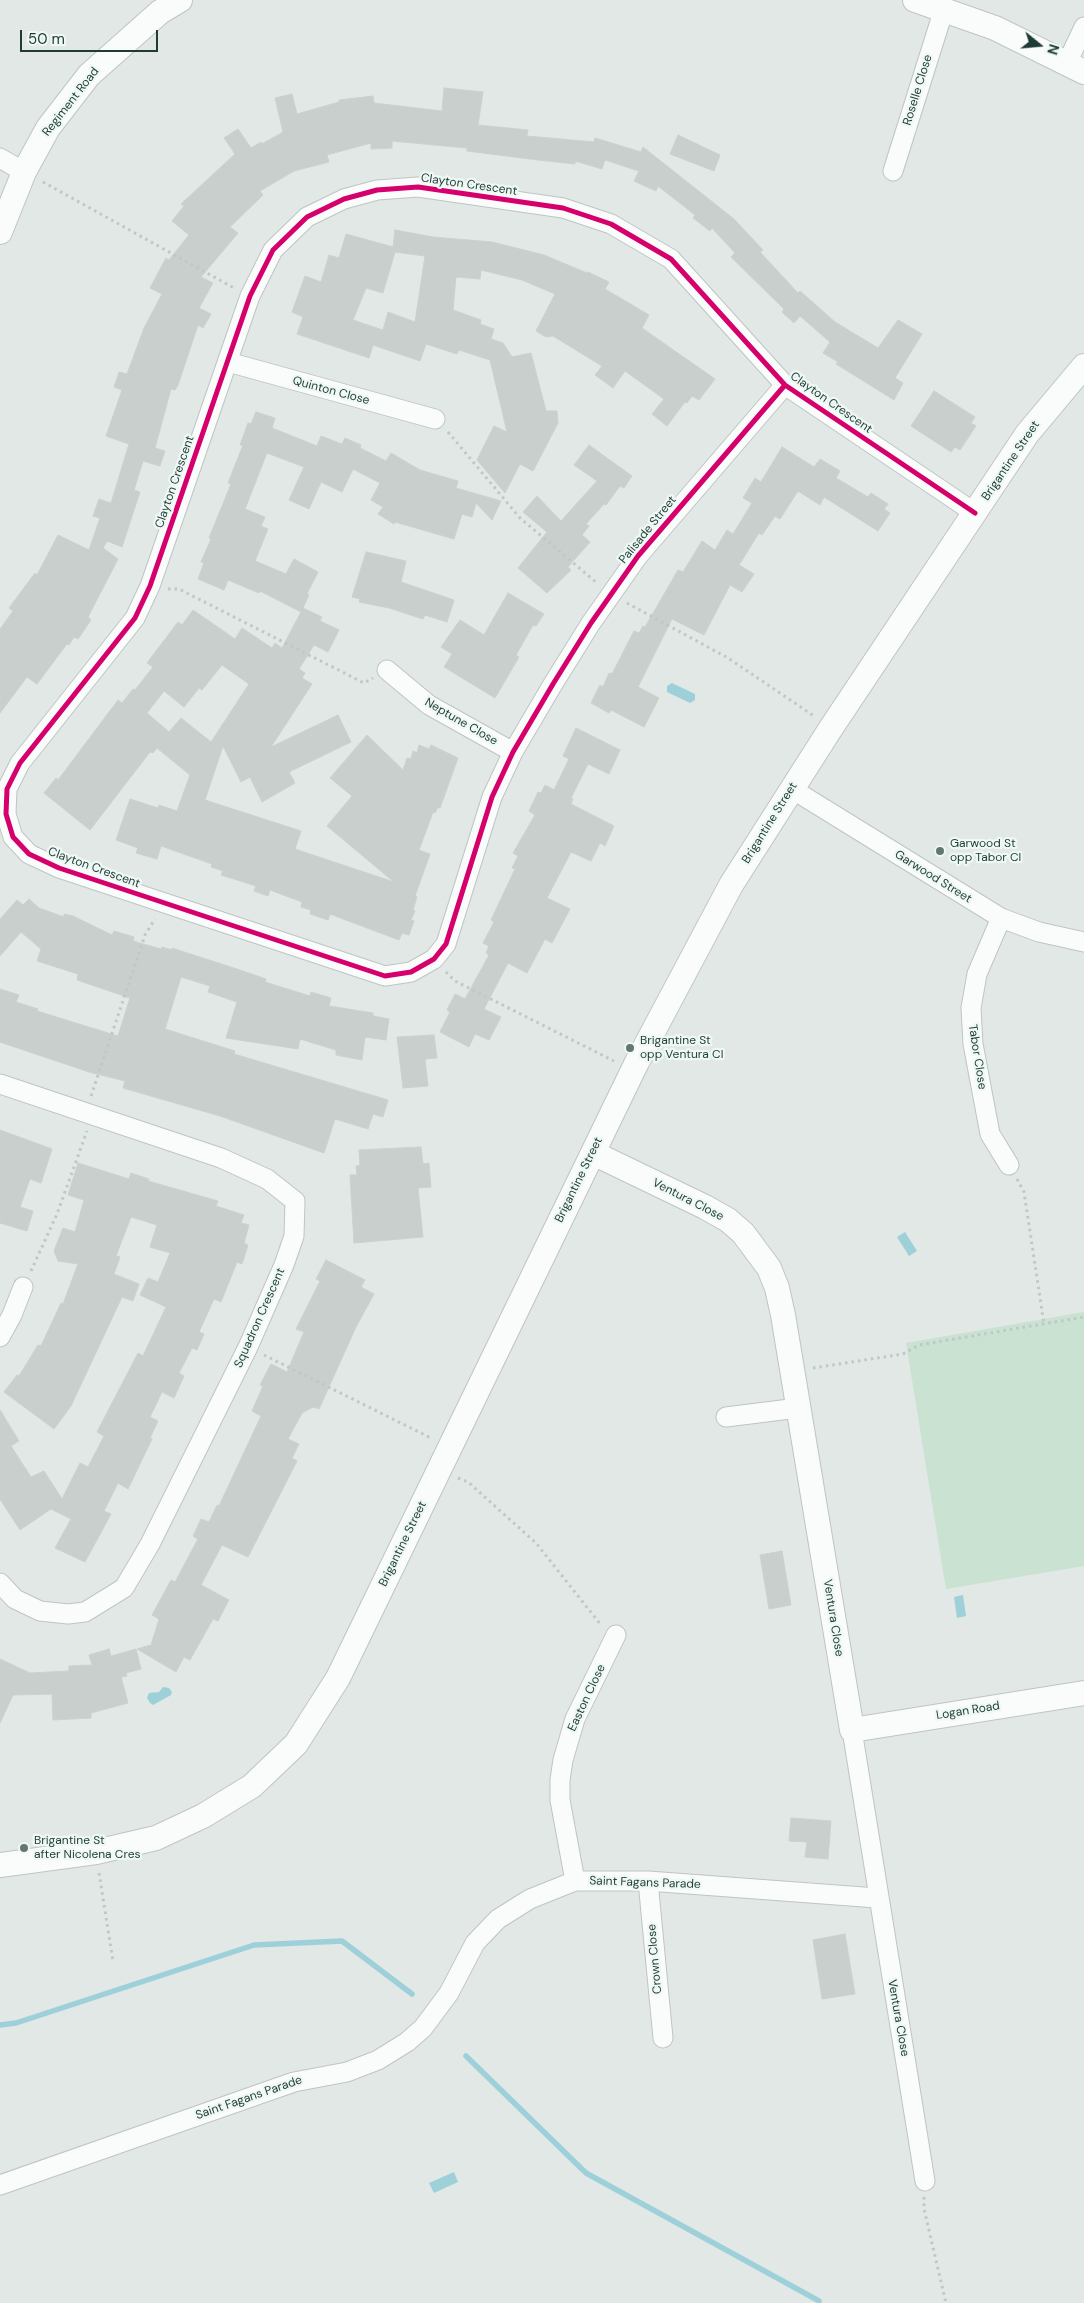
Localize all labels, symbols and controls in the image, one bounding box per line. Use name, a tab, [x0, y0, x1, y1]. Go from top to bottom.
scale bar	[22, 20, 160, 52]
north arrow	[1014, 20, 1064, 70]
text: 50 m	[28, 29, 65, 49]
text: N	[1043, 42, 1063, 57]
street label: Roselle Close	[900, 53, 936, 127]
street label: Regiment Road	[40, 65, 102, 139]
street label: Clayton Crescent	[420, 171, 518, 199]
street label: Clayton Crescent	[787, 369, 875, 437]
street label: Quinton Close	[291, 374, 371, 408]
street label: Brigantine Street	[979, 418, 1043, 504]
street label: Clayton Crescent	[152, 434, 198, 530]
street label: Palisade Street	[616, 493, 680, 567]
street label: Neptune Close	[422, 695, 500, 749]
street label: Brigantine Street	[739, 780, 801, 866]
place label: Garwood St opp Tabor Cl	[950, 837, 1021, 865]
street label: Clayton Crescent	[46, 845, 142, 891]
marker: Garwood St opp Tabor Cl	[934, 845, 946, 857]
street label: Garwood Street	[892, 848, 974, 906]
street label: Tabor Close	[965, 1023, 989, 1091]
place label: Brigantine St opp Ventura Cl	[640, 1034, 723, 1062]
marker: Brigantine St opp Ventura Cl	[624, 1042, 636, 1054]
street label: Brigantine Street	[552, 1135, 606, 1225]
street label: Ventura Close	[650, 1176, 726, 1224]
street label: Squadron Crescent	[232, 1266, 288, 1370]
street label: Brigantine Street	[376, 1499, 430, 1589]
street label: Ventura Close	[820, 1578, 846, 1658]
street label: Easton Close	[565, 1662, 609, 1734]
street label: Logan Road	[935, 1699, 1001, 1723]
place label: Brigantine St after Nicolena Cres	[34, 1834, 140, 1862]
marker: Brigantine St after Nicolena Cres	[18, 1842, 30, 1854]
street label: Saint Fagans Parade	[589, 1874, 701, 1892]
street label: Crown Close	[645, 1923, 665, 1995]
street label: Ventura Close	[884, 1978, 912, 2058]
street label: Saint Fagans Parade	[194, 2073, 304, 2123]

